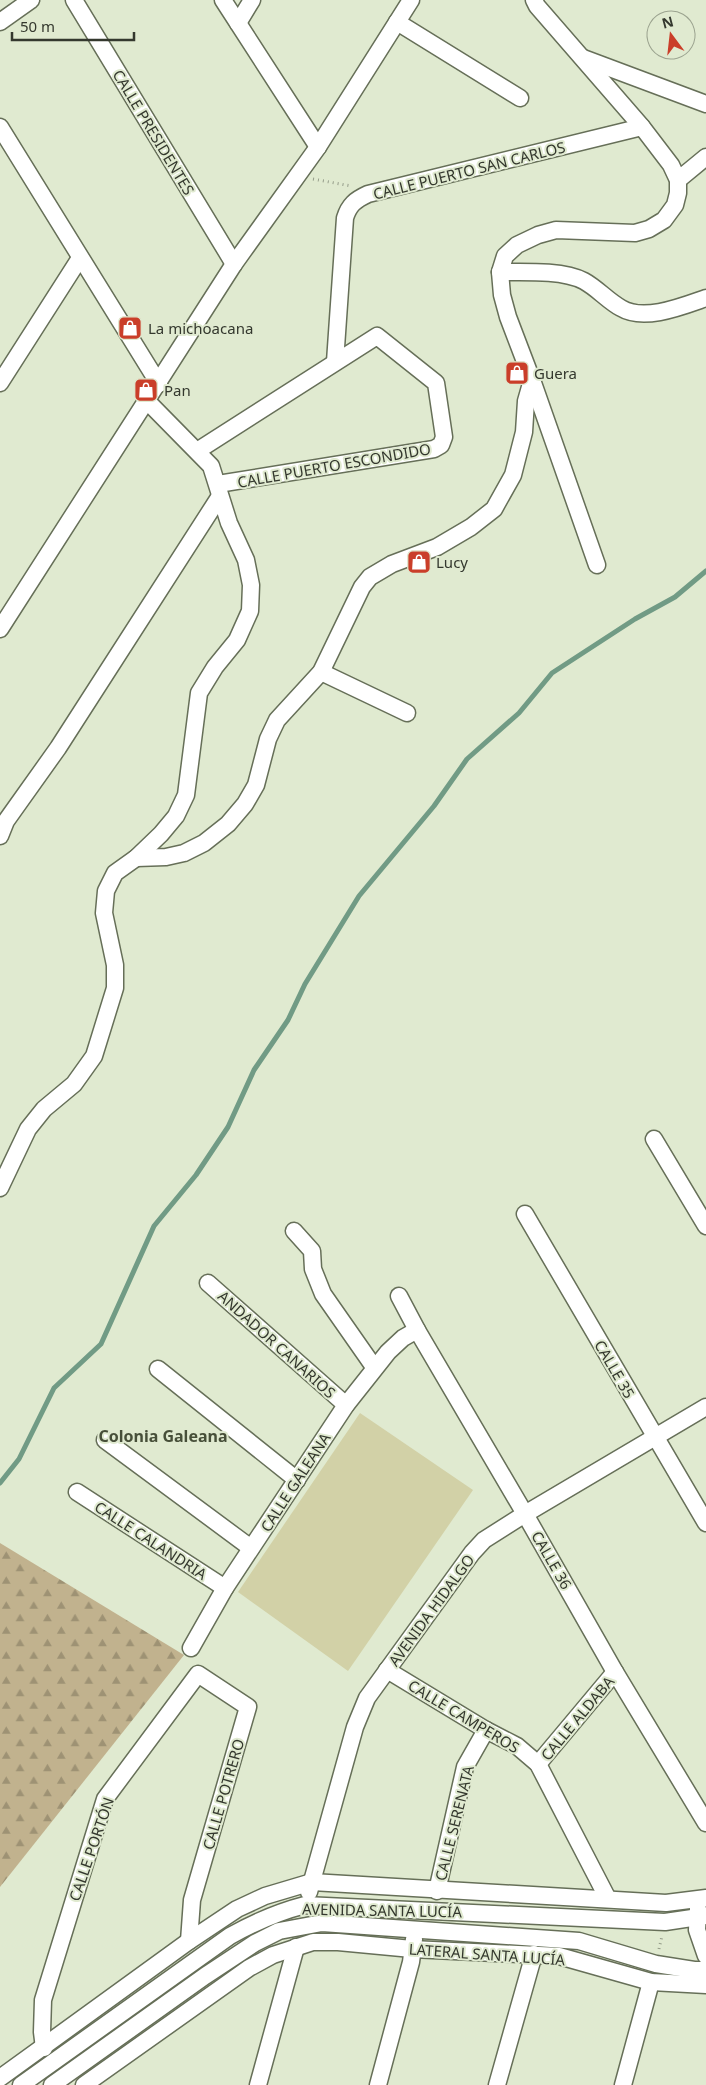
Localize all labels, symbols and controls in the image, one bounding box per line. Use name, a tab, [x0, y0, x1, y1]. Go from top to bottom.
scale bar	[12, 10, 135, 42]
north arrow	[646, 10, 696, 60]
text: N	[660, 11, 675, 33]
text: 50 m	[20, 16, 55, 36]
street label: CALLE PRESIDENTES	[109, 66, 199, 198]
street label: CALLE PUERTO SAN CARLOS	[371, 136, 567, 204]
shop icon: La michoacana	[117, 315, 143, 341]
place label: La michoacana	[148, 318, 253, 338]
shop icon: Guera	[504, 360, 530, 386]
place label: Guera	[534, 363, 577, 383]
shop icon: Pan	[133, 377, 159, 403]
place label: Pan	[164, 380, 191, 400]
street label: CALLE PUERTO ESCONDIDO	[236, 438, 432, 492]
shop icon: Lucy	[406, 549, 432, 575]
place label: Lucy	[436, 552, 468, 572]
street label: ANDADOR CANARIOS	[214, 1286, 340, 1402]
street label: CALLE 35	[590, 1336, 640, 1402]
district label: Colonia Galeana	[98, 1425, 228, 1447]
street label: CALLE GALEANA	[255, 1428, 335, 1535]
street label: CALLE CALANDRIA	[91, 1496, 211, 1584]
street label: CALLE 36	[527, 1527, 577, 1593]
street label: AVENIDA HIDALGO	[384, 1550, 478, 1670]
street label: CALLE ALDABA	[536, 1671, 618, 1764]
street label: CALLE CAMPEROS	[405, 1675, 523, 1757]
street label: CALLE POTRERO	[198, 1736, 248, 1852]
street label: CALLE SERENATA	[430, 1763, 478, 1883]
street label: CALLE PORTÓN	[64, 1795, 118, 1903]
street label: AVENIDA SANTA LUCÍA	[302, 1899, 462, 1921]
street label: LATERAL SANTA LUCÍA	[408, 1939, 566, 1969]

